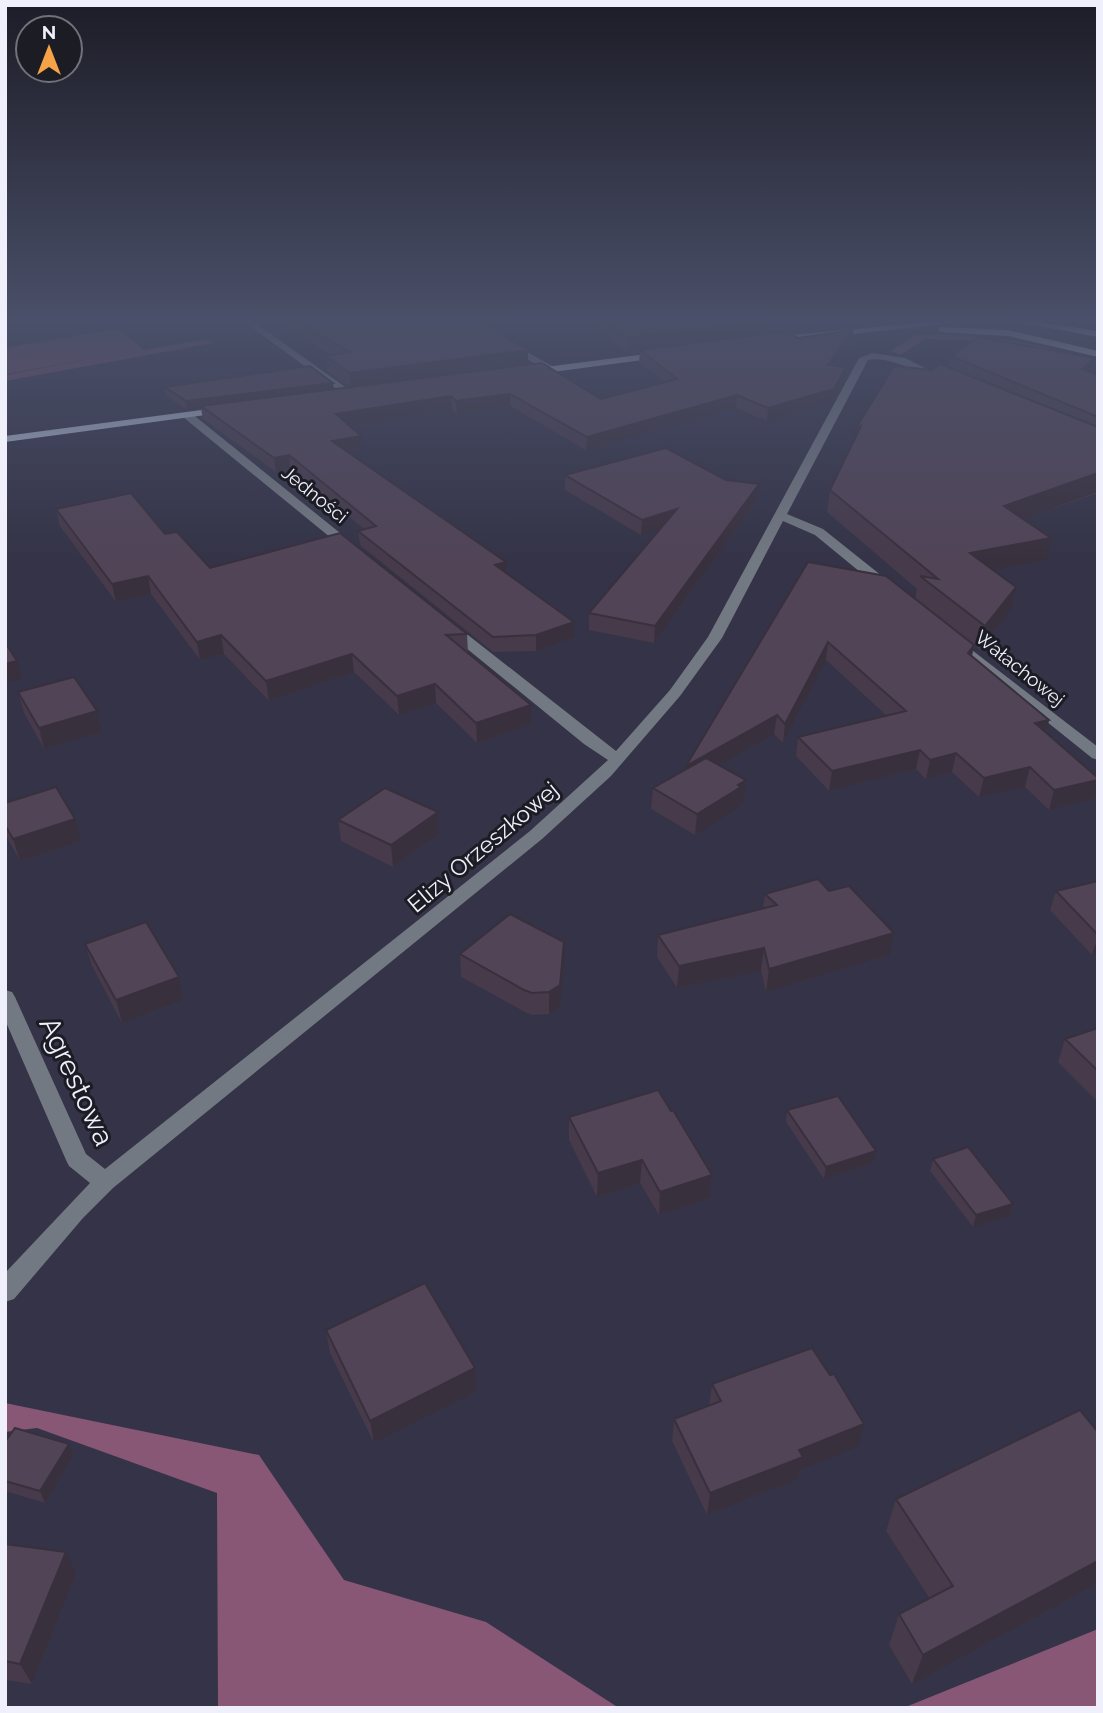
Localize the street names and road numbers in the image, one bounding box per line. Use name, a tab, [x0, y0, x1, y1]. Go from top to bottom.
street label: Jedności	[278, 461, 352, 527]
street label: Wałachowej	[971, 625, 1069, 711]
street label: Elizy Orzeszkowej	[402, 776, 563, 917]
street label: Agrestowa	[32, 1012, 121, 1151]

